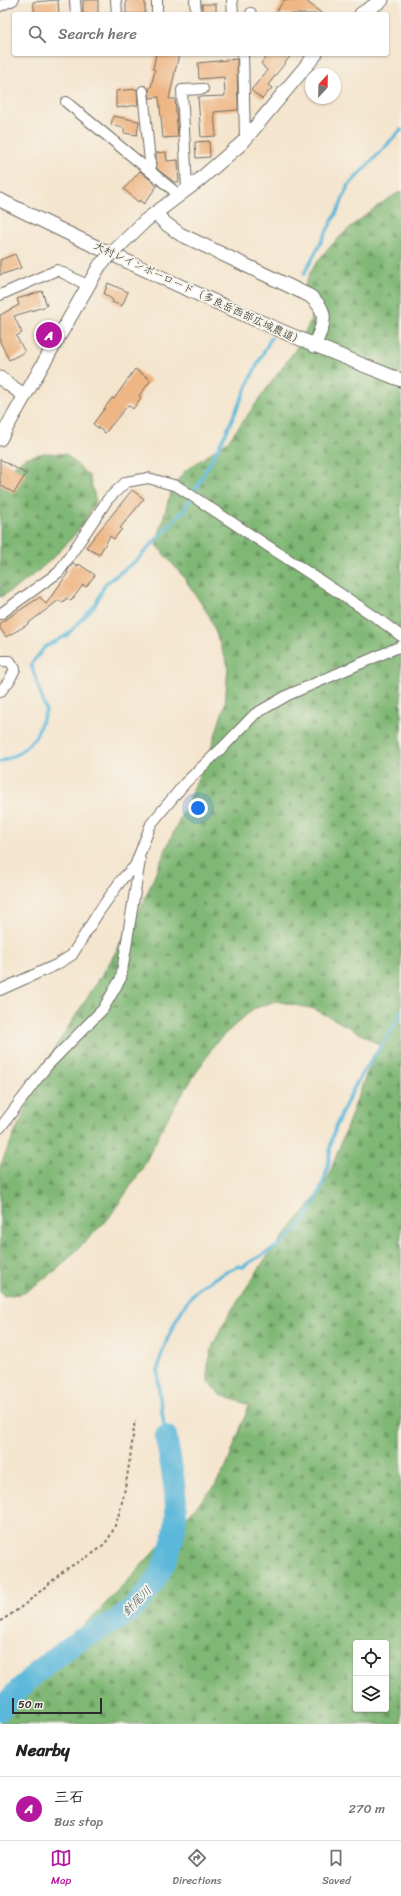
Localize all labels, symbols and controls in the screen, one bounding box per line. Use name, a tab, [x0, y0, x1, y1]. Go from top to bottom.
search box	[12, 12, 389, 56]
text: Search here	[58, 21, 137, 47]
icon: search	[26, 23, 48, 45]
north arrow	[305, 68, 341, 104]
street label: 大村レインボーロード（多良岳西部広域農道）	[90, 236, 307, 351]
pin: A	[36, 320, 62, 350]
your location	[188, 798, 208, 818]
water label: 針尾川	[116, 1580, 158, 1622]
map controls	[353, 1640, 389, 1712]
button: locate	[353, 1640, 389, 1676]
button: layers	[353, 1676, 389, 1712]
text: 50 m	[18, 1695, 43, 1714]
scale bar	[12, 1696, 102, 1715]
text: Nearby	[16, 1735, 70, 1765]
text: 三石	[54, 1784, 84, 1810]
text: A	[25, 1797, 33, 1820]
text: 270 m	[348, 1797, 385, 1820]
text: Bus stop	[54, 1810, 103, 1833]
tab: Map	[50, 1847, 72, 1890]
tab: Directions	[172, 1847, 222, 1890]
tab: Saved	[322, 1847, 351, 1890]

